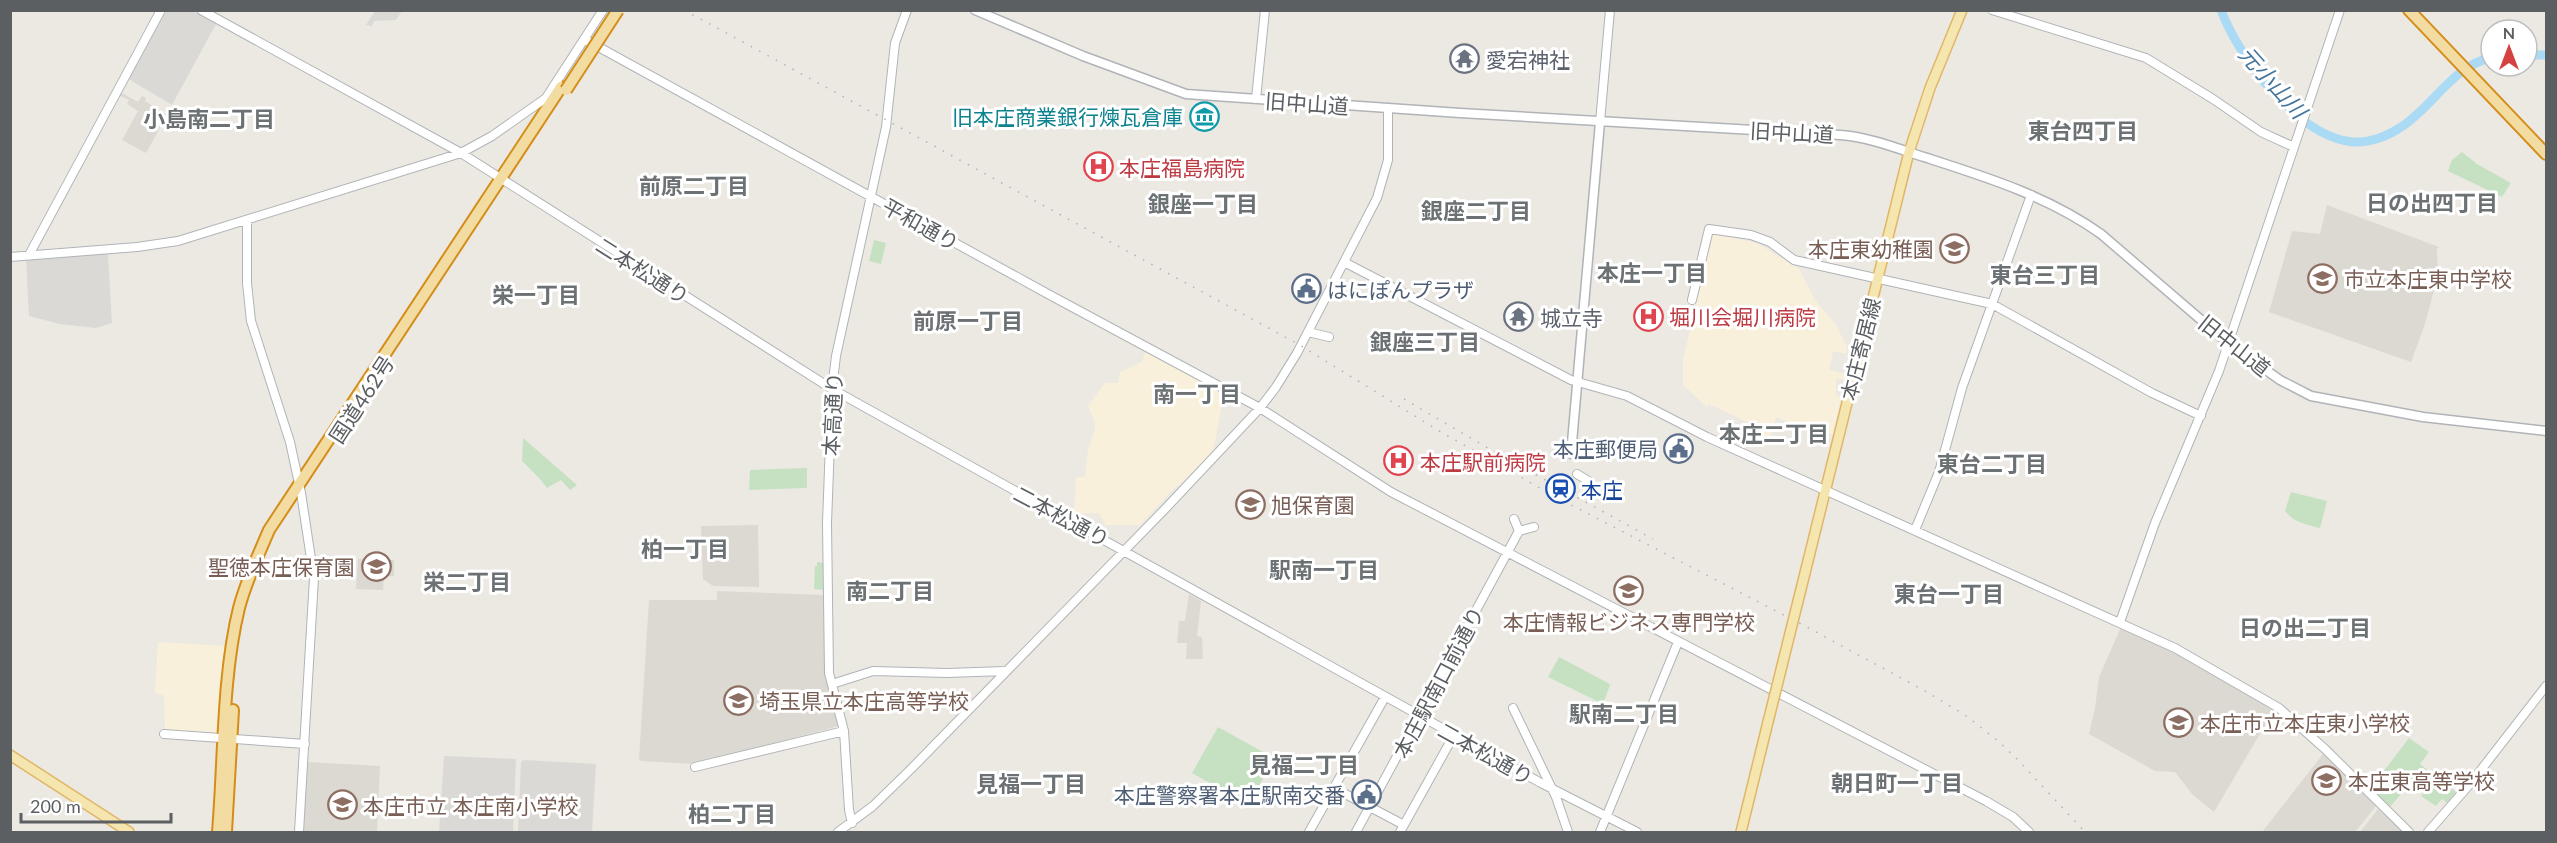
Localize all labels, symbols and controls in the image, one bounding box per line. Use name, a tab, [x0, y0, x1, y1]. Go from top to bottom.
north arrow	[2479, 18, 2539, 78]
text: N	[2503, 23, 2515, 42]
water label: 元小山川	[2234, 40, 2314, 125]
temple icon: 愛宕神社	[1449, 43, 1481, 75]
place label: 愛宕神社	[1486, 47, 1570, 72]
street label: 旧中山道	[1264, 88, 1350, 118]
museum icon: 旧本庄商業銀行煉瓦倉庫	[1188, 100, 1220, 132]
place label: 旧本庄商業銀行煉瓦倉庫	[952, 104, 1183, 129]
district label: 小島南二丁目	[143, 105, 275, 132]
street label: 旧中山道	[1749, 117, 1835, 147]
district label: 東台四丁目	[2028, 117, 2138, 144]
hospital icon: 本庄福島病院	[1082, 151, 1114, 183]
place label: 本庄福島病院	[1119, 155, 1245, 180]
district label: 前原二丁目	[639, 172, 749, 199]
district label: 日の出四丁目	[2366, 189, 2498, 216]
district label: 銀座一丁目	[1148, 190, 1258, 217]
street label: 平和通り	[878, 193, 964, 255]
district label: 銀座二丁目	[1421, 197, 1531, 224]
street label: 二本松通り	[592, 232, 694, 308]
school or university icon: 本庄東幼稚園	[1939, 232, 1971, 264]
place label: 本庄東幼稚園	[1808, 236, 1934, 261]
district label: 本庄一丁目	[1597, 259, 1707, 286]
district label: 東台三丁目	[1990, 261, 2100, 288]
school or university icon: 市立本庄東中学校	[2307, 262, 2339, 294]
place label: 市立本庄東中学校	[2344, 266, 2512, 291]
public building icon: はにぽんプラザ	[1290, 273, 1322, 305]
place label: はにぽんプラザ	[1327, 277, 1474, 302]
district label: 栄一丁目	[492, 281, 580, 308]
street label: 本庄寄居線	[1835, 295, 1885, 403]
hospital icon: 堀川会堀川病院	[1632, 300, 1664, 332]
temple icon: 城立寺	[1503, 301, 1535, 333]
place label: 堀川会堀川病院	[1669, 304, 1816, 329]
place label: 城立寺	[1540, 305, 1603, 330]
district label: 前原一丁目	[913, 307, 1023, 334]
street label: 旧中山道	[2194, 309, 2276, 381]
district label: 銀座三丁目	[1370, 328, 1480, 355]
street label: 国道462号	[323, 350, 399, 448]
street label: 本高通り	[817, 371, 847, 457]
district label: 南一丁目	[1153, 380, 1241, 407]
district label: 本庄二丁目	[1719, 420, 1829, 447]
public building icon: 本庄郵便局	[1663, 432, 1695, 464]
place label: 本庄郵便局	[1553, 436, 1658, 461]
hospital icon: 本庄駅前病院	[1383, 445, 1415, 477]
place label: 本庄駅前病院	[1420, 449, 1546, 474]
district label: 東台二丁目	[1937, 450, 2047, 477]
station icon: 本庄	[1544, 473, 1576, 505]
place label: 本庄	[1581, 477, 1623, 502]
street label: 二本松通り	[1010, 480, 1114, 552]
school or university icon: 旭保育園	[1234, 488, 1266, 520]
place label: 旭保育園	[1271, 492, 1355, 517]
district label: 柏一丁目	[641, 535, 729, 562]
school or university icon: 聖徳本庄保育園	[360, 550, 392, 582]
place label: 聖徳本庄保育園	[208, 554, 355, 579]
district label: 駅南一丁目	[1269, 556, 1379, 583]
district label: 栄二丁目	[423, 568, 511, 595]
school or university icon: 本庄情報ビジネス専門学校	[1613, 574, 1645, 606]
district label: 南二丁目	[846, 577, 934, 604]
district label: 東台一丁目	[1894, 580, 2004, 607]
street label: 本庄駅南口前通り	[1388, 602, 1488, 762]
place label: 本庄情報ビジネス専門学校	[1503, 609, 1755, 634]
district label: 日の出二丁目	[2239, 614, 2371, 641]
school or university icon: 埼玉県立本庄高等学校	[722, 684, 754, 716]
place label: 埼玉県立本庄高等学校	[759, 688, 969, 713]
district label: 駅南二丁目	[1569, 700, 1679, 727]
school or university icon: 本庄市立本庄東小学校	[2163, 706, 2195, 738]
place label: 本庄市立本庄東小学校	[2200, 710, 2410, 735]
street label: 二本松通り	[1434, 717, 1538, 789]
district label: 見福二丁目	[1249, 751, 1359, 778]
school or university icon: 本庄東高等学校	[2311, 764, 2343, 796]
place label: 本庄東高等学校	[2348, 768, 2495, 793]
district label: 朝日町一丁目	[1831, 769, 1963, 796]
district label: 見福一丁目	[976, 770, 1086, 797]
public building icon: 本庄警察署本庄駅南交番	[1350, 778, 1382, 810]
place label: 本庄警察署本庄駅南交番	[1114, 782, 1345, 807]
scale bar	[21, 786, 171, 824]
school or university icon: 本庄市立 本庄南小学校	[326, 789, 358, 821]
place label: 本庄市立 本庄南小学校	[363, 793, 578, 818]
text: 200 m	[30, 795, 81, 817]
district label: 柏二丁目	[688, 800, 776, 827]

